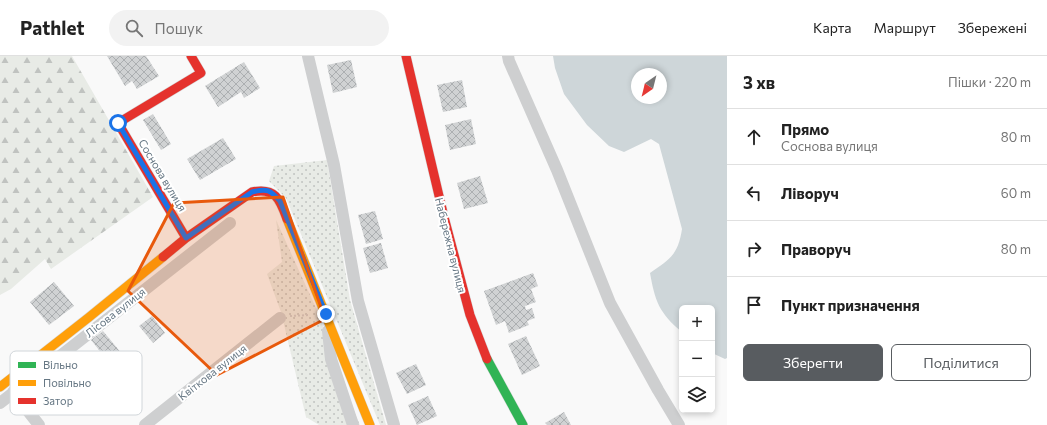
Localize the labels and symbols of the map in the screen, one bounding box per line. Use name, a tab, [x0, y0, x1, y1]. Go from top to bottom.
north arrow	[631, 68, 667, 104]
route start	[109, 114, 127, 132]
street label: Соснова вулиця	[136, 137, 190, 213]
street label: Набережна вулиця	[433, 196, 469, 294]
street label: Лісова вулиця	[82, 284, 148, 340]
route end	[317, 305, 335, 323]
street label: Квіткова вулиця	[175, 341, 249, 403]
legend	[10, 351, 142, 415]
text: Вільно	[43, 358, 78, 371]
text: Повільно	[43, 376, 92, 389]
text: Затор	[43, 394, 73, 407]

